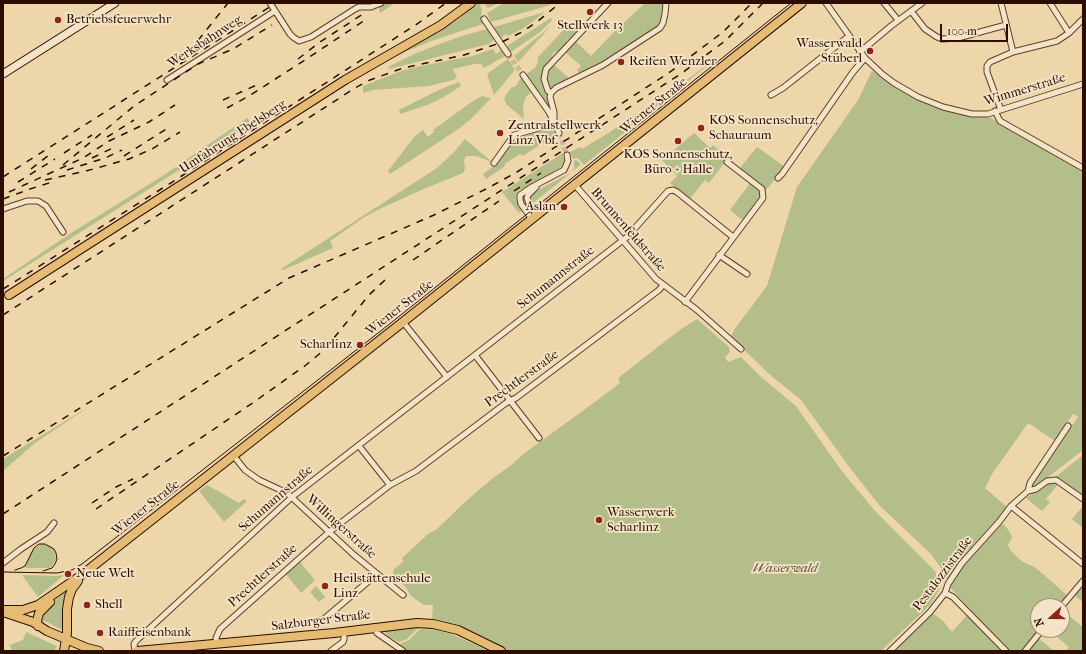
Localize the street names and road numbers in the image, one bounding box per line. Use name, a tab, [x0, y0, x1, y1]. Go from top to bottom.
street label: Werksbahnweg	[165, 12, 245, 72]
street label: Wimmerstraße	[982, 70, 1068, 110]
street label: Wiener Straße	[617, 74, 691, 138]
street label: Umfahrung Ebelsberg	[177, 97, 289, 177]
street label: Brunnenfeldstraße	[587, 185, 669, 275]
street label: Schumannstraße	[514, 243, 598, 313]
street label: Wiener Straße	[363, 277, 437, 339]
street label: Prechtlerstraße	[482, 347, 562, 411]
street label: Schumannstraße	[236, 462, 316, 536]
street label: Wiener Straße	[109, 477, 183, 539]
street label: Willingerstraße	[303, 492, 379, 562]
street label: Pestalozzistraße	[910, 534, 976, 614]
street label: Prechtlerstraße	[225, 541, 301, 611]
street label: Salzburger Straße	[271, 607, 371, 635]

